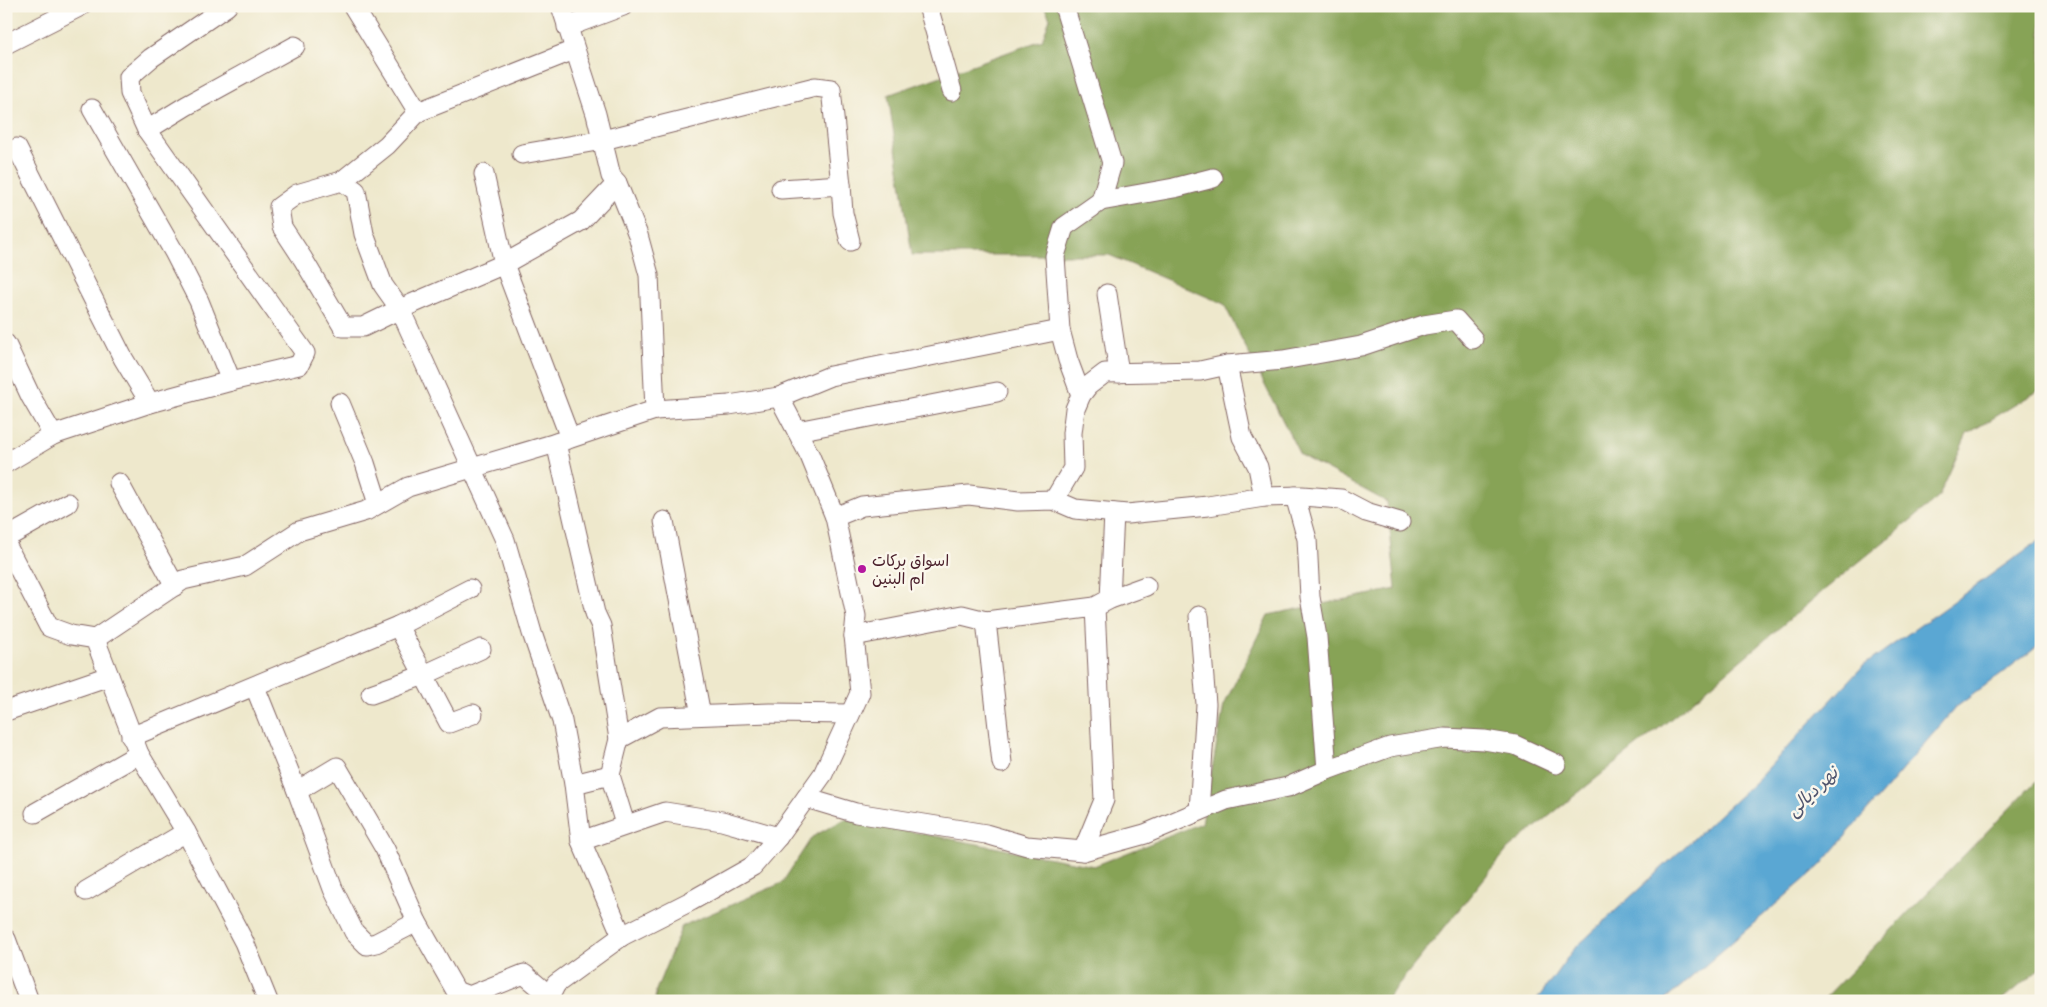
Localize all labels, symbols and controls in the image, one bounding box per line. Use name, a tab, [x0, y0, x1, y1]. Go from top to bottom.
place label: اسواق بركات ام البنين	[872, 549, 949, 591]
marker: اسواق بركات ام البنين	[856, 563, 868, 575]
water label: نهر ديالى	[1781, 759, 1845, 822]

